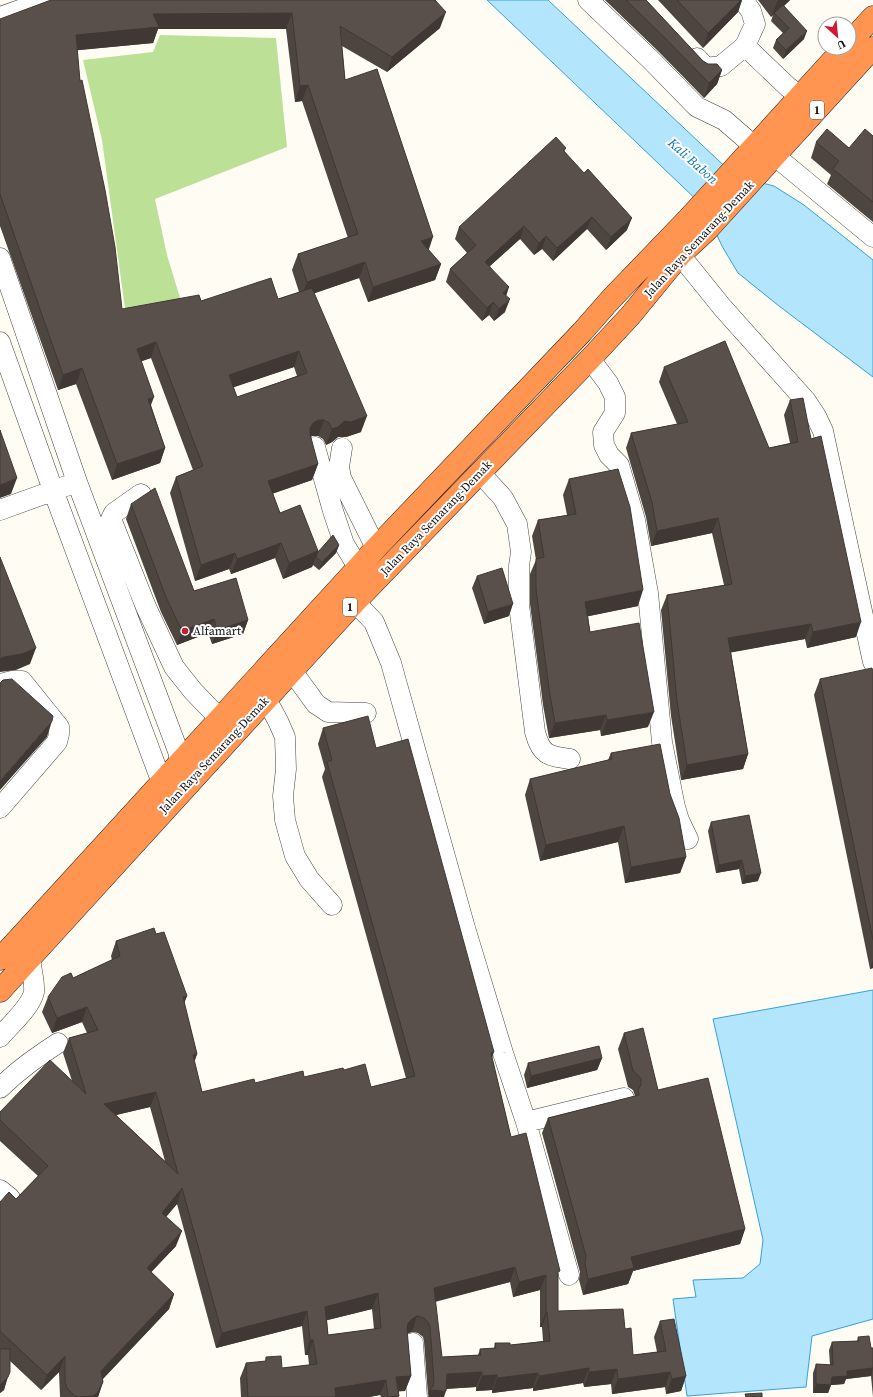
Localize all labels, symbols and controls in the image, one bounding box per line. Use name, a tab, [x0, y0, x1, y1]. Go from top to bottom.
north arrow	[817, 16, 857, 56]
text: U	[834, 36, 848, 53]
road number: 1	[810, 101, 824, 119]
water label: Kali Babon	[664, 134, 722, 188]
street label: Jalan Raya Semarang-Demak	[640, 177, 758, 302]
street label: Jalan Raya Semarang-Demak	[376, 457, 496, 580]
road number: 1	[343, 598, 357, 616]
place label: Alfamart	[193, 623, 241, 639]
marker: Alfamart	[180, 626, 190, 636]
street label: Jalan Raya Semarang-Demak	[155, 693, 273, 818]

